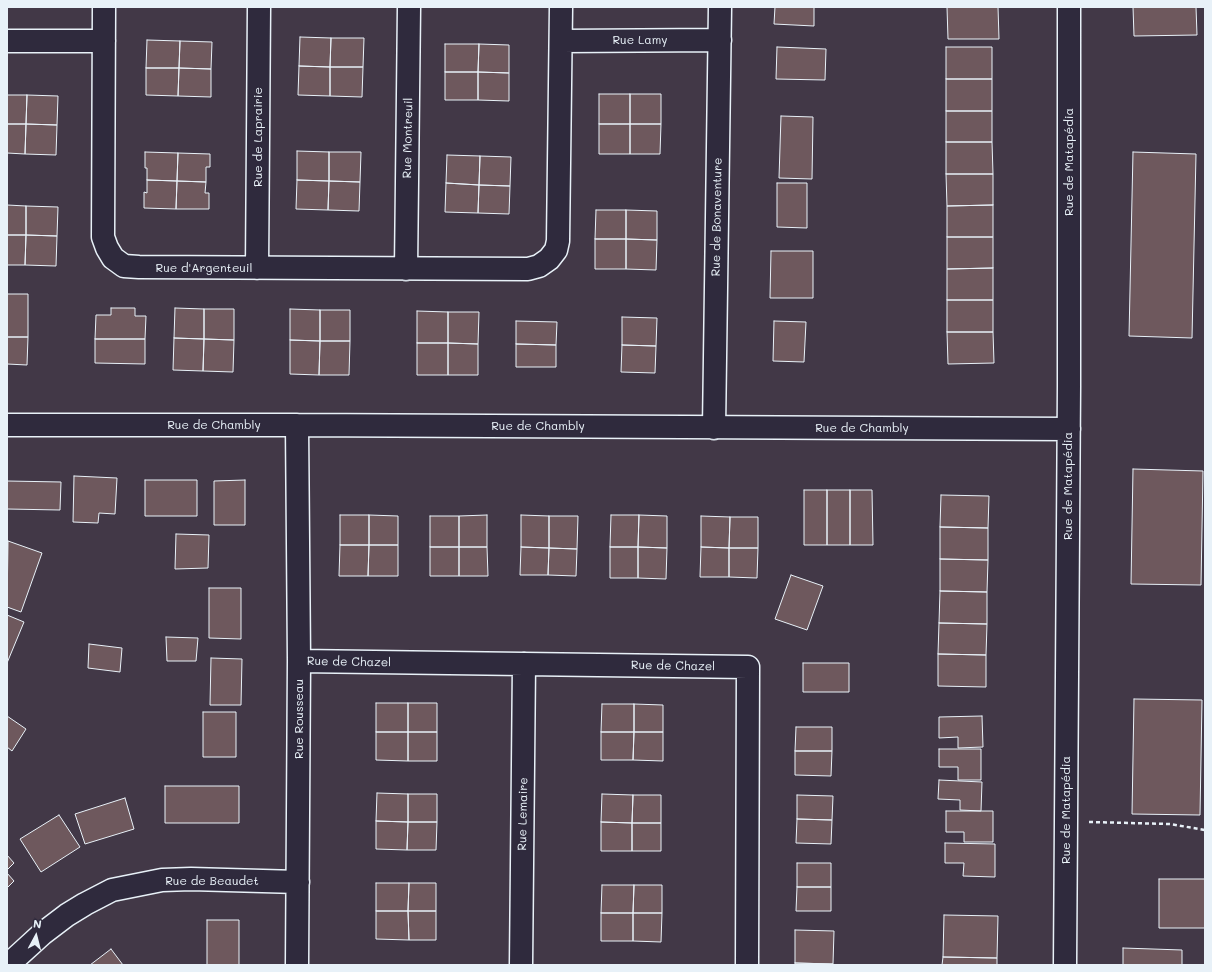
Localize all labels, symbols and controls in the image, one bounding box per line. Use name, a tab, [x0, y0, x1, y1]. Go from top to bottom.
street label: Rue Lamy	[612, 33, 668, 47]
street label: Rue de Laprairie	[251, 87, 265, 187]
street label: Rue Montreuil	[400, 97, 416, 179]
street label: Rue de Matapédia	[1062, 108, 1076, 216]
street label: Rue de Bonaventure	[709, 157, 725, 277]
street label: Rue d'Argenteuil	[155, 261, 253, 275]
street label: Rue de Chambly	[167, 418, 261, 432]
street label: Rue de Chambly	[491, 419, 585, 433]
street label: Rue de Chambly	[815, 421, 909, 435]
street label: Rue de Matapédia	[1061, 432, 1075, 540]
street label: Rue de Chazel	[307, 654, 391, 670]
street label: Rue de Chazel	[631, 658, 715, 674]
street label: Rue Rousseau	[292, 679, 306, 759]
street label: Rue de Matapédia	[1059, 756, 1073, 864]
street label: Rue Lemaire	[515, 777, 531, 851]
street label: Rue de Beaudet	[165, 874, 259, 888]
north arrow	[16, 916, 56, 956]
text: N	[32, 916, 43, 932]

